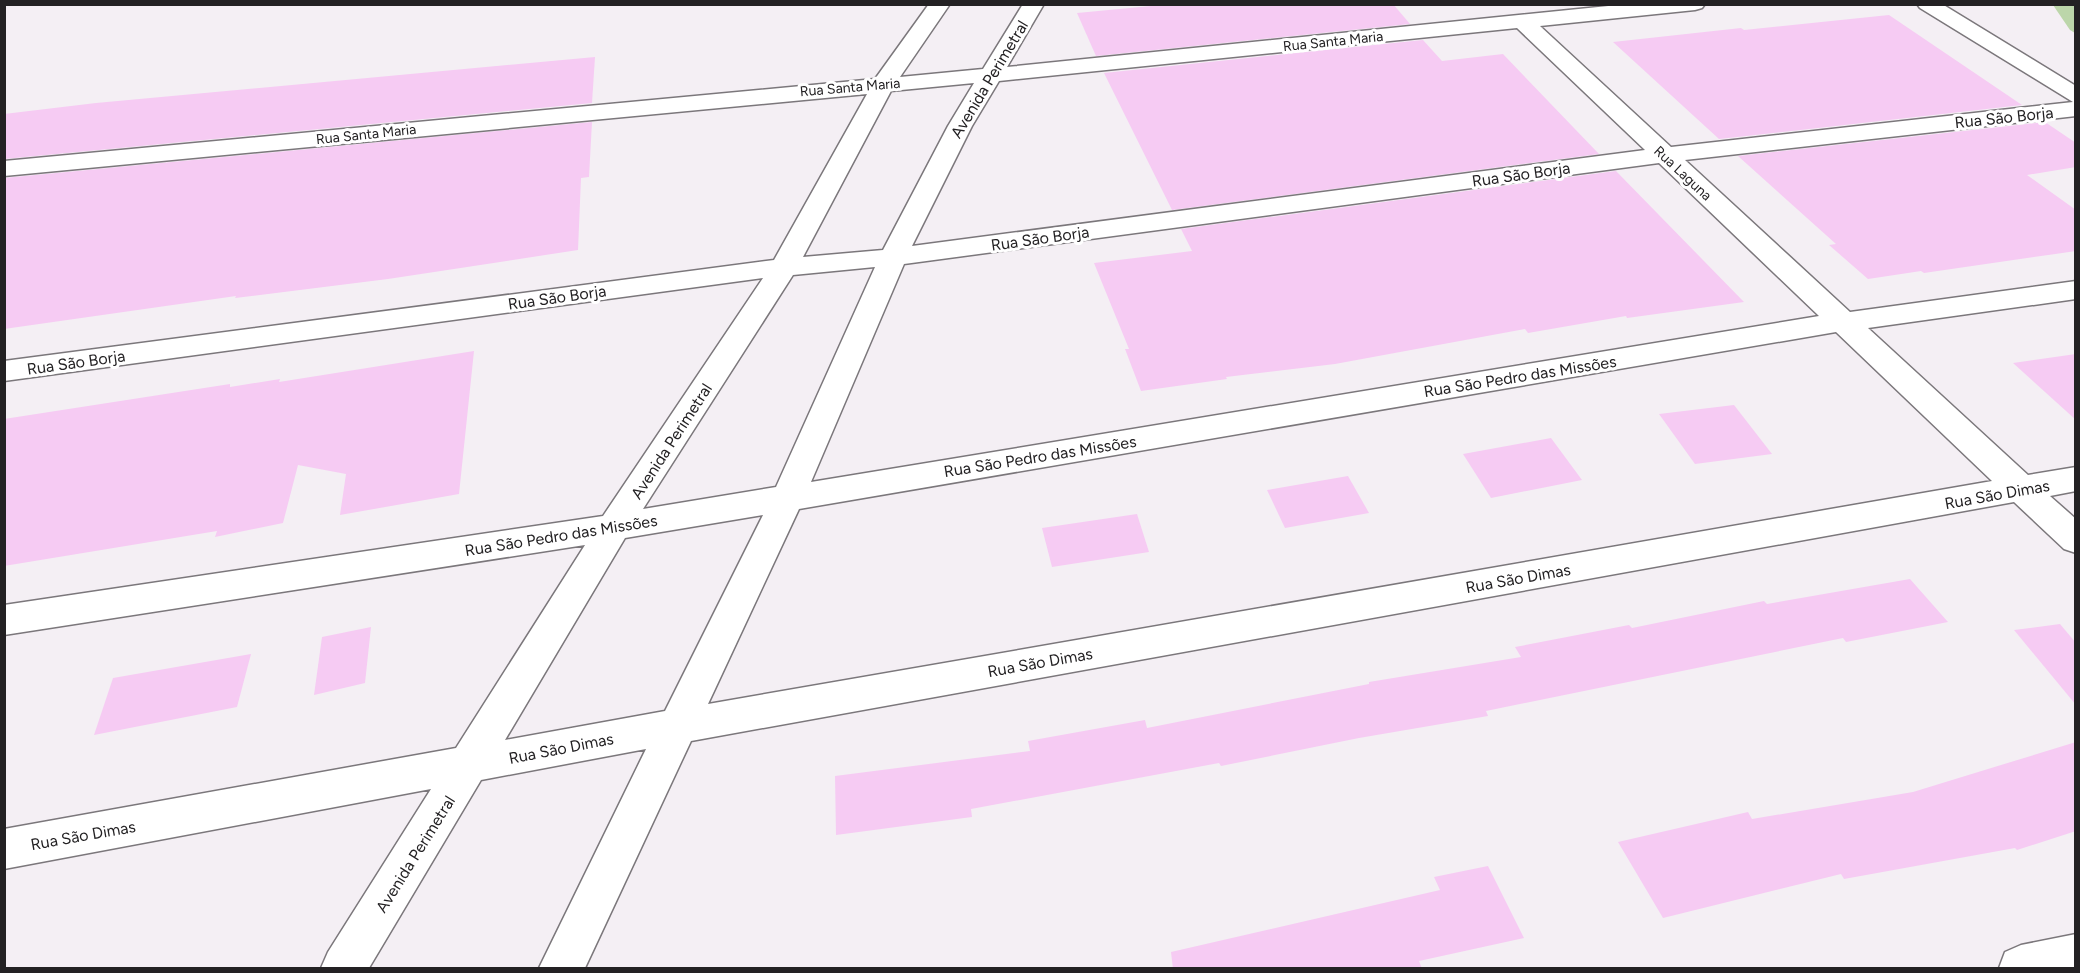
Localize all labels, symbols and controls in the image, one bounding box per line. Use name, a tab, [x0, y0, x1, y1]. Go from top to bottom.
street label: Avenida Perimetral	[947, 17, 1032, 142]
street label: Rua Santa Maria	[1282, 28, 1384, 55]
street label: Rua Santa Maria	[799, 75, 901, 100]
street label: Rua São Borja	[1954, 103, 2054, 132]
street label: Rua Santa Maria	[315, 121, 417, 148]
street label: Rua Laguna	[1650, 142, 1715, 204]
street label: Rua São Borja	[1471, 158, 1572, 191]
street label: Rua São Borja	[990, 222, 1091, 255]
street label: Rua São Borja	[507, 281, 608, 314]
street label: Rua São Borja	[26, 346, 127, 379]
street label: Rua São Pedro das Missões	[1422, 352, 1618, 401]
street label: Avenida Perimetral	[627, 380, 716, 503]
street label: Rua São Pedro das Missões	[942, 432, 1138, 481]
street label: Rua São Dimas	[1943, 476, 2051, 513]
street label: Rua São Pedro das Missões	[463, 511, 659, 560]
street label: Rua São Dimas	[1464, 560, 1572, 597]
street label: Rua São Dimas	[986, 644, 1094, 681]
street label: Rua São Dimas	[507, 729, 615, 768]
street label: Avenida Perimetral	[372, 792, 459, 916]
street label: Rua São Dimas	[29, 817, 137, 854]

